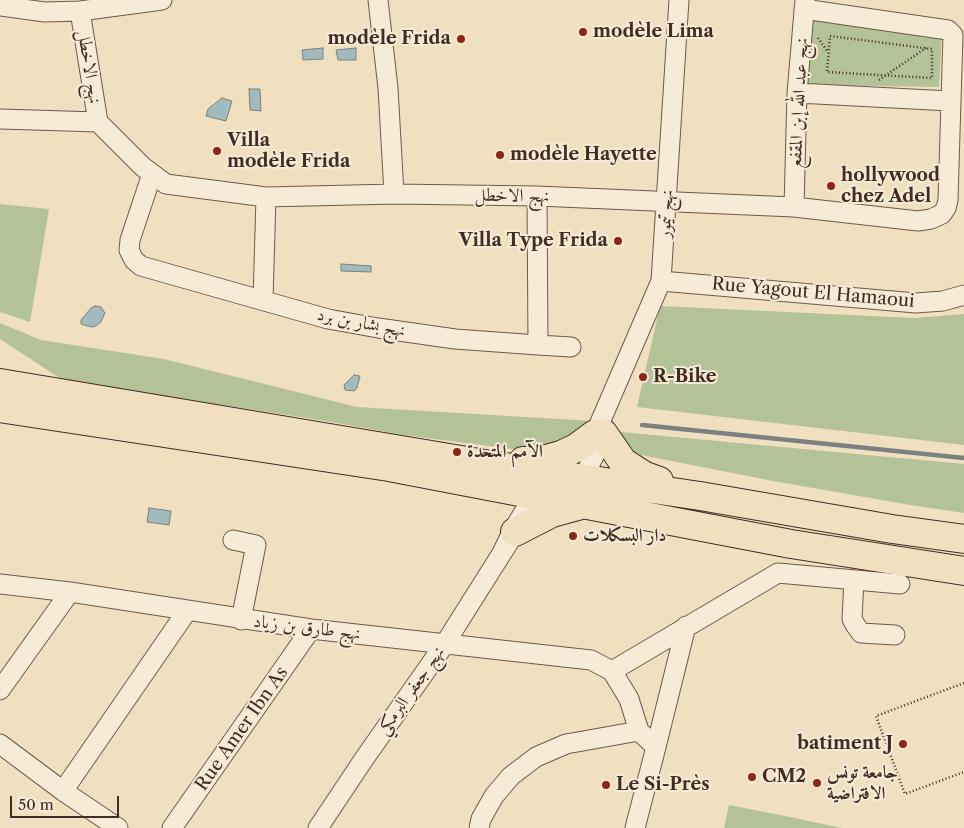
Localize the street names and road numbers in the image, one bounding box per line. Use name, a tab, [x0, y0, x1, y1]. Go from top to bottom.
street label: نهج الاخطل	[72, 28, 106, 106]
street label: نهج عبد الله إبن المقفع	[785, 37, 813, 169]
street label: نهج الاخطل	[475, 185, 549, 207]
street label: نهج تيمور	[654, 189, 678, 239]
street label: Rue Yagout El Hamaoui	[711, 273, 915, 313]
street label: نهج بشار بن برد	[315, 304, 407, 342]
street label: نهج طارق بن زياد	[252, 611, 362, 645]
street label: نهج جعفر البرمكي	[373, 643, 449, 739]
street label: Rue Amer Ibn As	[191, 663, 293, 795]

